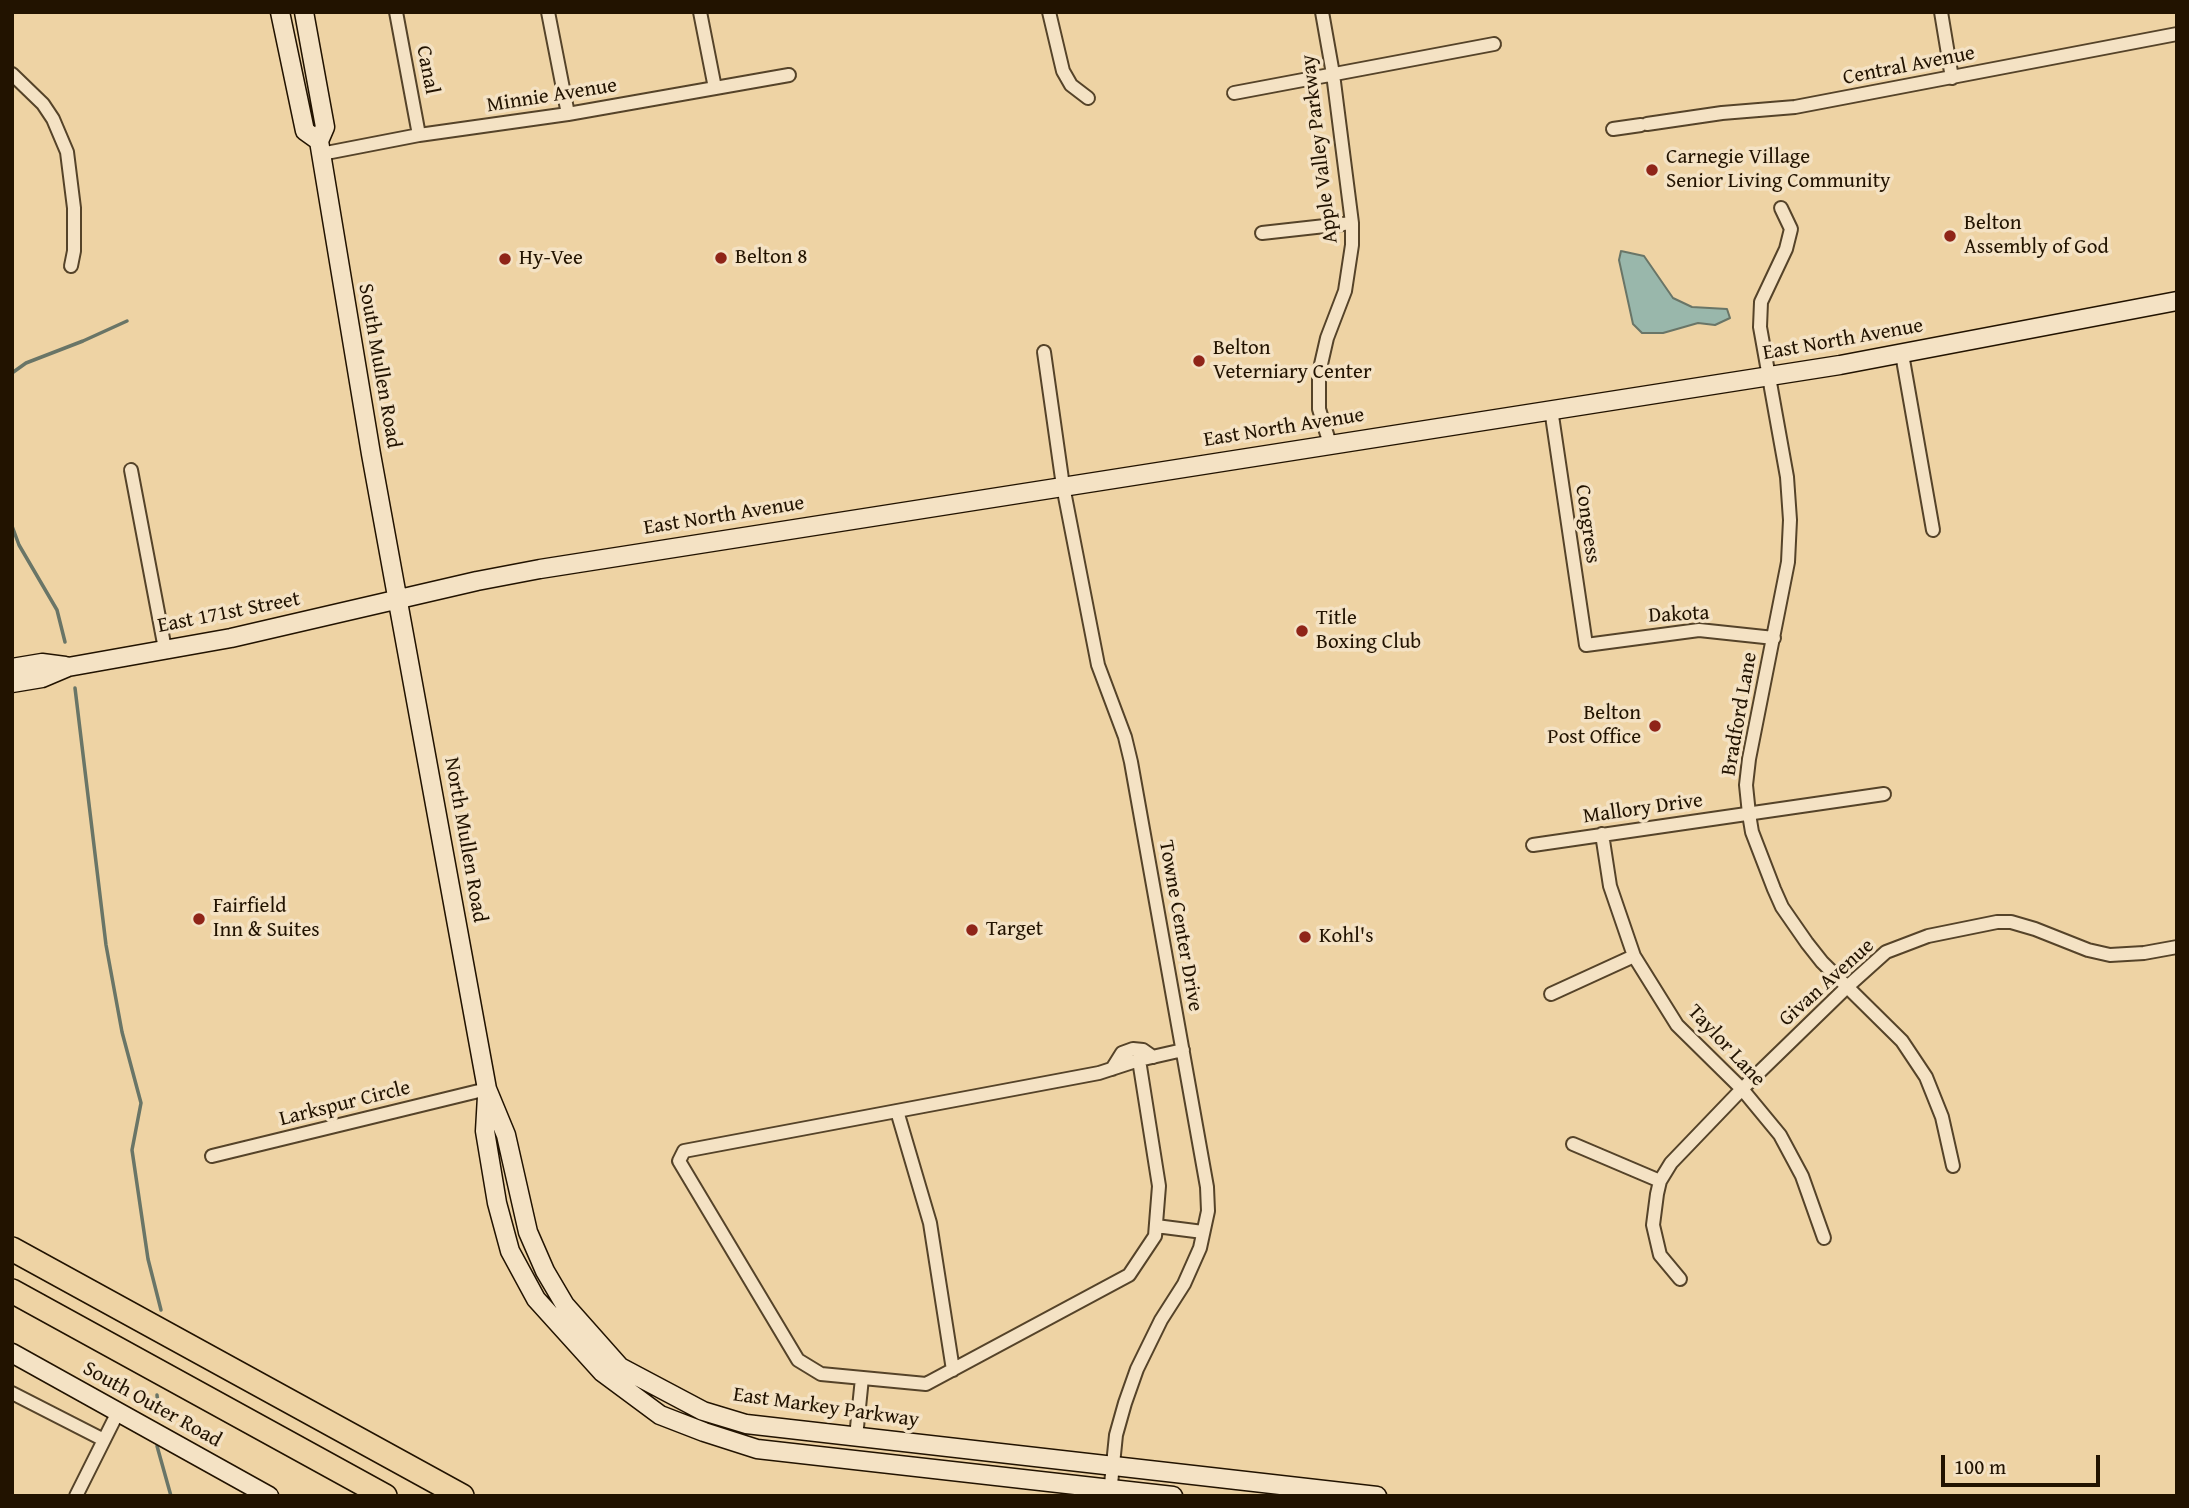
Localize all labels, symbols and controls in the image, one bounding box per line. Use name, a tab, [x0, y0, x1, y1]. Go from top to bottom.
street label: Central Avenue	[1841, 41, 1977, 91]
street label: Canal	[410, 44, 444, 96]
street label: Apple Valley Parkway	[1296, 53, 1344, 245]
street label: Minnie Avenue	[485, 73, 619, 119]
place label: Carnegie Village Senior Living Community	[1666, 145, 1890, 195]
marker: Carnegie Village Senior Living Community	[1644, 162, 1660, 178]
place label: Belton Assembly of God	[1964, 211, 2109, 261]
marker: Belton Assembly of God	[1942, 228, 1958, 244]
place label: Belton 8	[735, 245, 807, 271]
place label: Hy-Vee	[519, 246, 583, 272]
marker: Belton 8	[713, 250, 729, 266]
marker: Hy-Vee	[497, 251, 513, 267]
street label: South Mullen Road	[352, 282, 406, 450]
street label: East North Avenue	[1761, 313, 1925, 367]
place label: Belton Veterniary Center	[1213, 336, 1372, 386]
marker: Belton Veterniary Center	[1191, 353, 1207, 369]
street label: East North Avenue	[1202, 403, 1366, 453]
street label: Congress	[1569, 483, 1605, 565]
street label: East North Avenue	[642, 491, 806, 541]
street label: East 171st Street	[156, 587, 302, 639]
street label: Dakota	[1648, 601, 1710, 629]
place label: Title Boxing Club	[1316, 606, 1421, 656]
marker: Title Boxing Club	[1294, 623, 1310, 639]
street label: Bradford Lane	[1717, 650, 1763, 778]
place label: Belton Post Office	[1547, 701, 1641, 751]
marker: Belton Post Office	[1647, 718, 1663, 734]
street label: North Mullen Road	[438, 755, 492, 925]
street label: Mallory Drive	[1582, 788, 1704, 830]
street label: Towne Center Drive	[1153, 839, 1207, 1013]
place label: Fairfield Inn & Suites	[213, 894, 320, 944]
marker: Fairfield Inn & Suites	[191, 911, 207, 927]
place label: Target	[986, 917, 1043, 943]
marker: Target	[964, 922, 980, 938]
place label: Kohl's	[1319, 924, 1374, 950]
marker: Kohl's	[1297, 929, 1313, 945]
street label: Givan Avenue	[1774, 934, 1880, 1032]
street label: Taylor Lane	[1682, 1000, 1770, 1092]
street label: Larkspur Circle	[277, 1076, 413, 1132]
street label: South Outer Road	[78, 1356, 226, 1454]
street label: East Markey Parkway	[731, 1382, 921, 1434]
scale bar	[1944, 1442, 2103, 1486]
text: 100 m	[1954, 1451, 2006, 1482]

